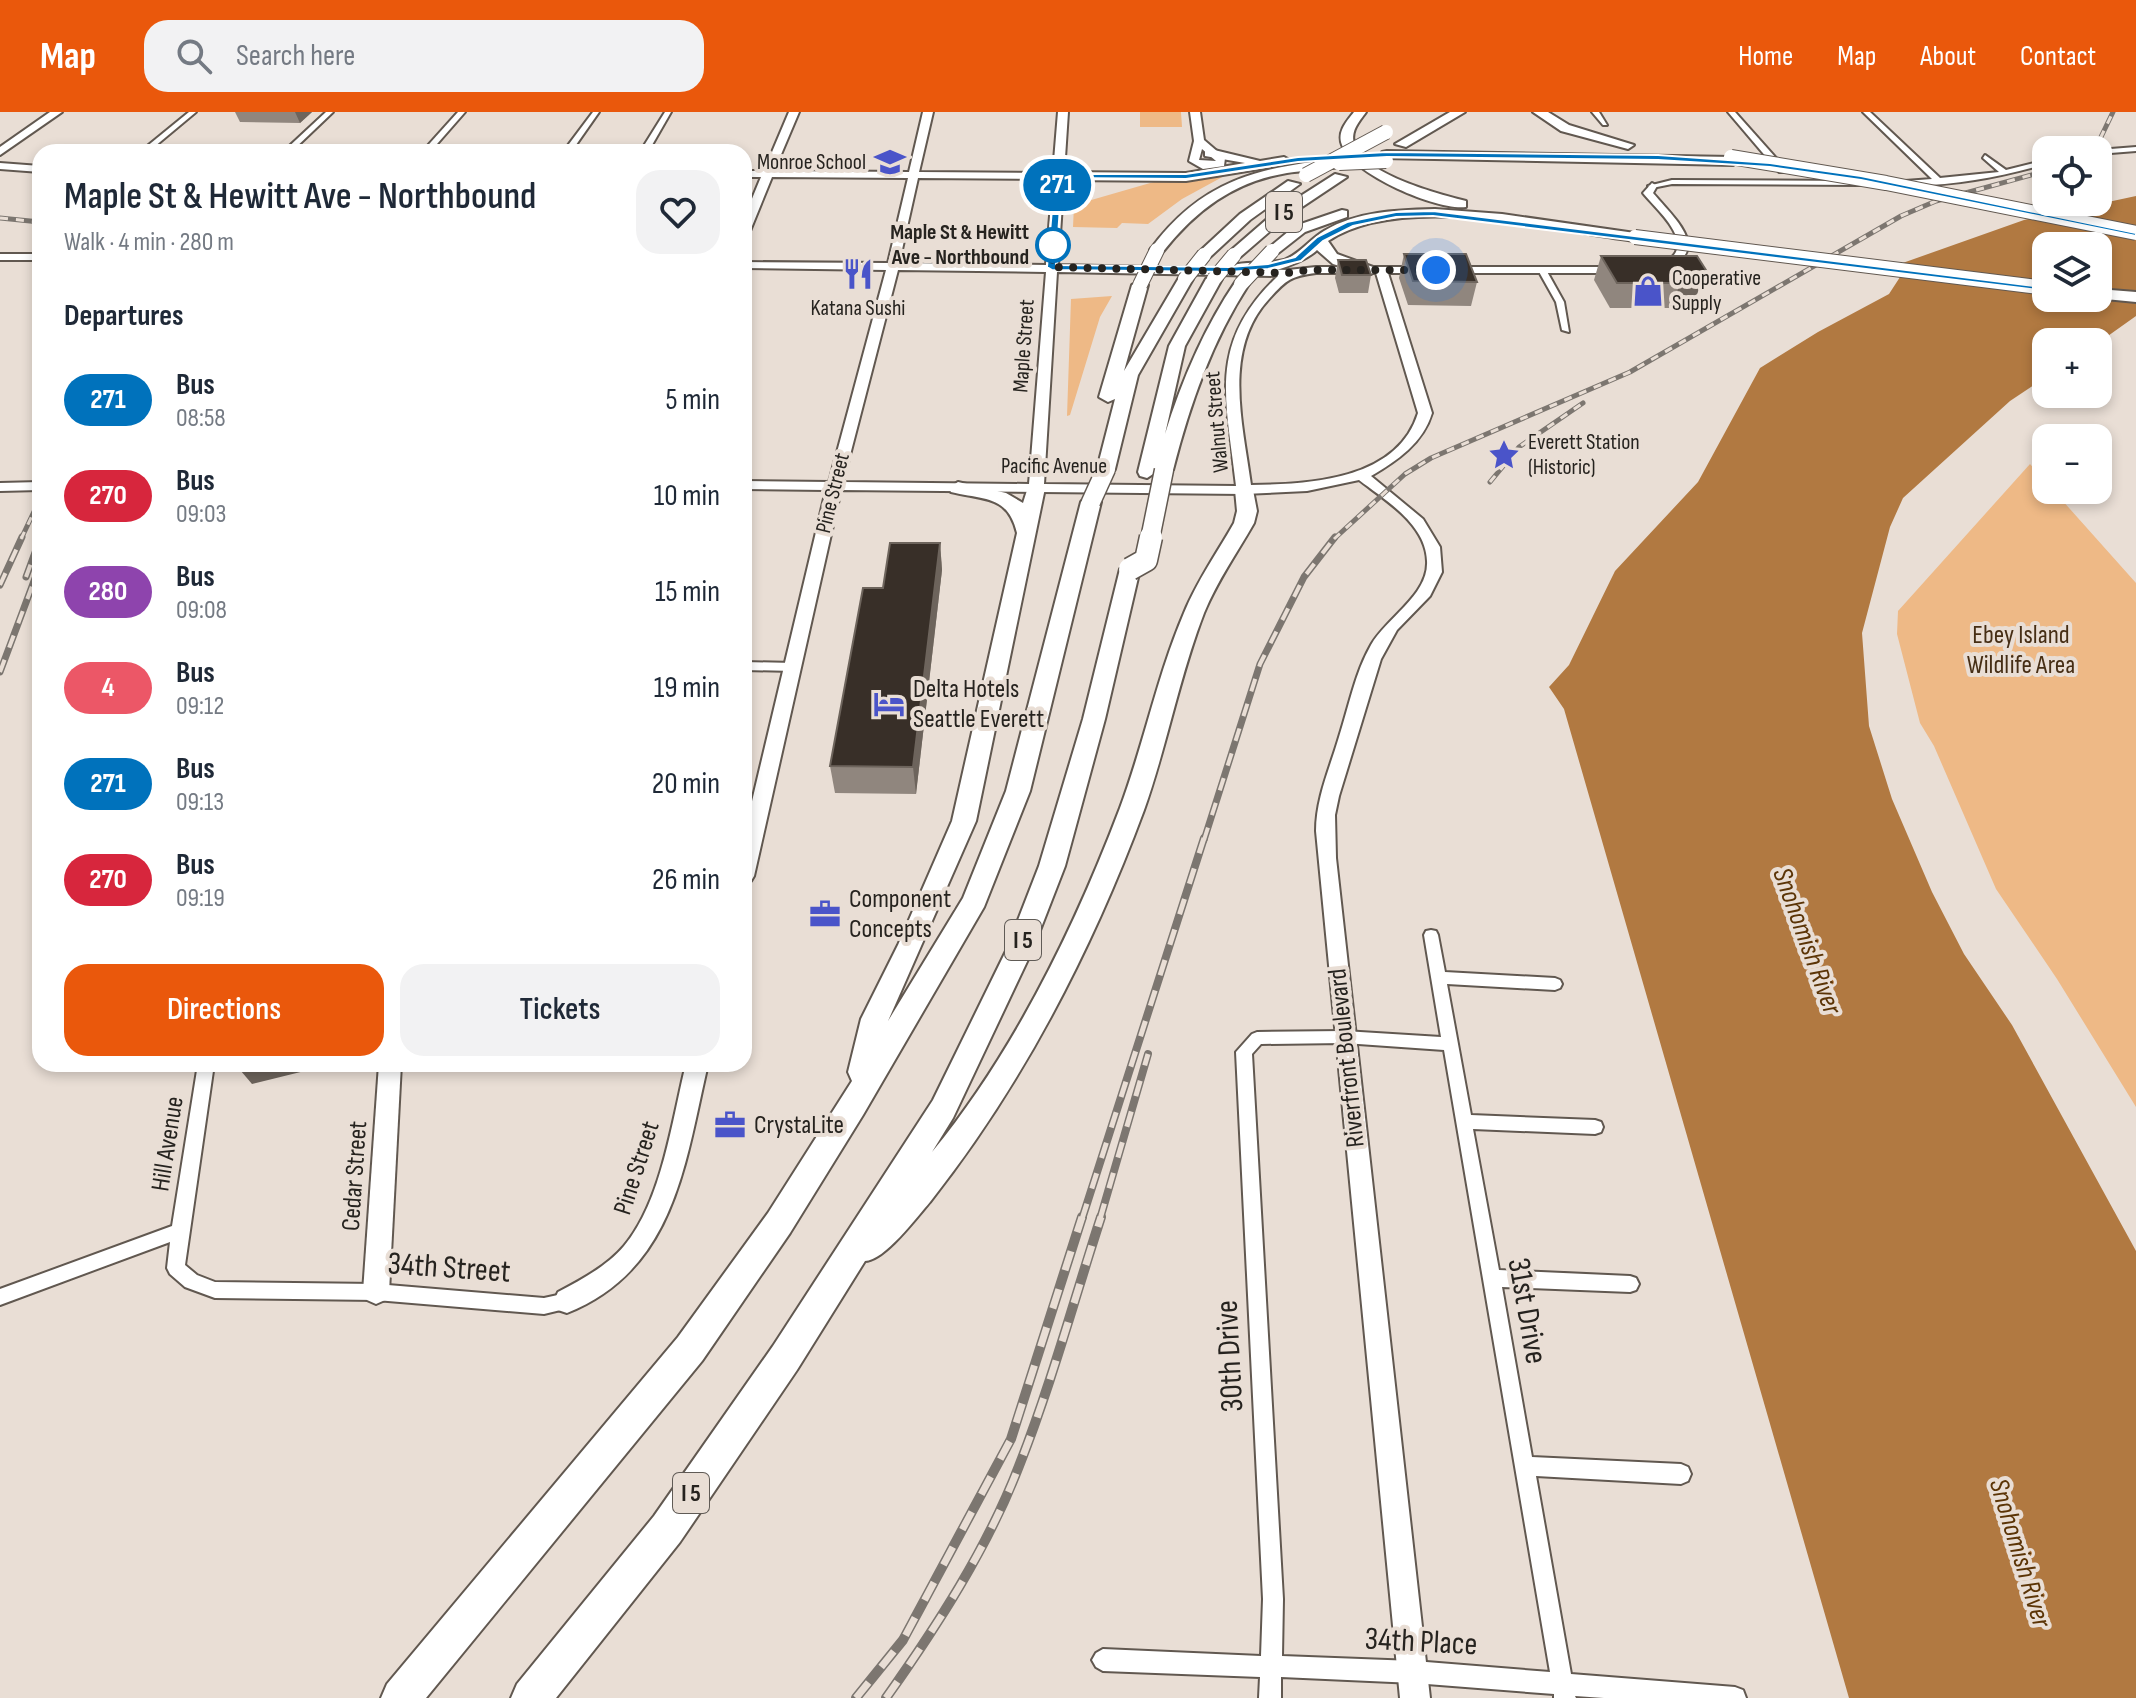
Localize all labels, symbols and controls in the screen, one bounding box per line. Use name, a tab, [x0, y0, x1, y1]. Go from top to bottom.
search box	[144, 20, 704, 92]
text: Map	[40, 34, 96, 79]
icon: search	[172, 34, 216, 78]
text: Search here	[236, 38, 355, 74]
text: Home	[1738, 40, 1793, 73]
text: Map	[1837, 40, 1876, 73]
text: About	[1920, 40, 1976, 73]
text: Contact	[2020, 40, 2096, 73]
map controls	[2032, 136, 2112, 504]
button: locate	[2032, 136, 2112, 216]
school or university icon: Monroe School	[873, 145, 907, 179]
place label: Monroe School	[757, 149, 866, 176]
line badge: 271	[1011, 159, 1103, 211]
text: 271	[1039, 168, 1075, 201]
button: heart	[636, 170, 720, 254]
text: Maple St & Hewitt Ave - Northbound	[64, 174, 536, 219]
road number: I 5	[1266, 192, 1302, 232]
place label: Maple St & Hewitt Ave - Northbound	[890, 219, 1029, 271]
text: Walk · 4 min · 280 m	[64, 227, 234, 258]
marker: Maple St & Hewitt Ave - Northbound	[1036, 228, 1070, 262]
button: layers	[2032, 232, 2112, 312]
your location	[1416, 250, 1456, 290]
restaurant icon: Katana Sushi	[841, 257, 875, 291]
place label: Cooperative Supply	[1672, 265, 1761, 317]
shop icon: Cooperative Supply	[1631, 274, 1665, 308]
place label: Katana Sushi	[811, 295, 905, 322]
text: Departures	[64, 298, 184, 334]
street label: Maple Street	[1007, 298, 1041, 394]
button: +	[2032, 328, 2112, 408]
text: Bus	[176, 367, 215, 403]
street label: Walnut Street	[1199, 370, 1235, 474]
text: 5 min	[666, 382, 720, 418]
text: 271	[90, 383, 126, 416]
text: 08:58	[176, 403, 226, 434]
button: −	[2032, 424, 2112, 504]
place label: Everett Station (Historic)	[1528, 429, 1640, 481]
place icon: Everett Station (Historic)	[1487, 438, 1521, 472]
street label: Pine Street	[810, 450, 856, 536]
street label: Pacific Avenue	[1001, 453, 1107, 480]
text: Bus	[176, 463, 215, 499]
text: 10 min	[654, 478, 720, 514]
text: 270	[89, 479, 127, 512]
text: 09:03	[176, 499, 227, 530]
text: Bus	[176, 559, 215, 595]
text: 15 min	[655, 574, 720, 610]
text: 280	[89, 575, 127, 608]
text: 09:08	[176, 595, 227, 626]
park label: Ebey Island Wildlife Area	[1967, 620, 2075, 681]
text: Bus	[176, 655, 215, 691]
text: 19 min	[654, 670, 720, 706]
text: 4	[101, 671, 115, 704]
place label: Delta Hotels Seattle Everett	[913, 674, 1044, 735]
hotel icon: Delta Hotels Seattle Everett	[872, 687, 906, 721]
text: 09:12	[176, 691, 224, 722]
text: Bus	[176, 751, 215, 787]
text: 20 min	[652, 766, 720, 802]
text: 271	[90, 767, 126, 800]
text: 09:13	[176, 787, 224, 818]
text: Bus	[176, 847, 215, 883]
text: 26 min	[652, 862, 720, 898]
text: 270	[89, 863, 127, 896]
water label: Snohomish River	[1765, 863, 1849, 1020]
text: 09:19	[176, 883, 225, 914]
place label: Component Concepts	[849, 884, 951, 945]
office icon: Component Concepts	[808, 897, 842, 931]
road number: I 5	[1005, 920, 1041, 960]
button: Directions	[64, 964, 384, 1056]
button: Tickets	[400, 964, 720, 1056]
street label: Riverfront Boulevard	[1322, 967, 1372, 1149]
street label: Hill Avenue	[145, 1094, 191, 1194]
office icon: CrystaLite	[713, 1108, 747, 1142]
place label: CrystaLite	[754, 1110, 844, 1141]
street label: Pine Street	[607, 1117, 667, 1219]
street label: Cedar Street	[336, 1120, 374, 1232]
street label: 34th Street	[386, 1244, 512, 1292]
street label: 31st Drive	[1499, 1255, 1555, 1367]
street label: 30th Drive	[1208, 1299, 1252, 1413]
road number: I 5	[673, 1473, 709, 1513]
water label: Snohomish River	[1982, 1475, 2059, 1632]
street label: 34th Place	[1364, 1620, 1478, 1664]

